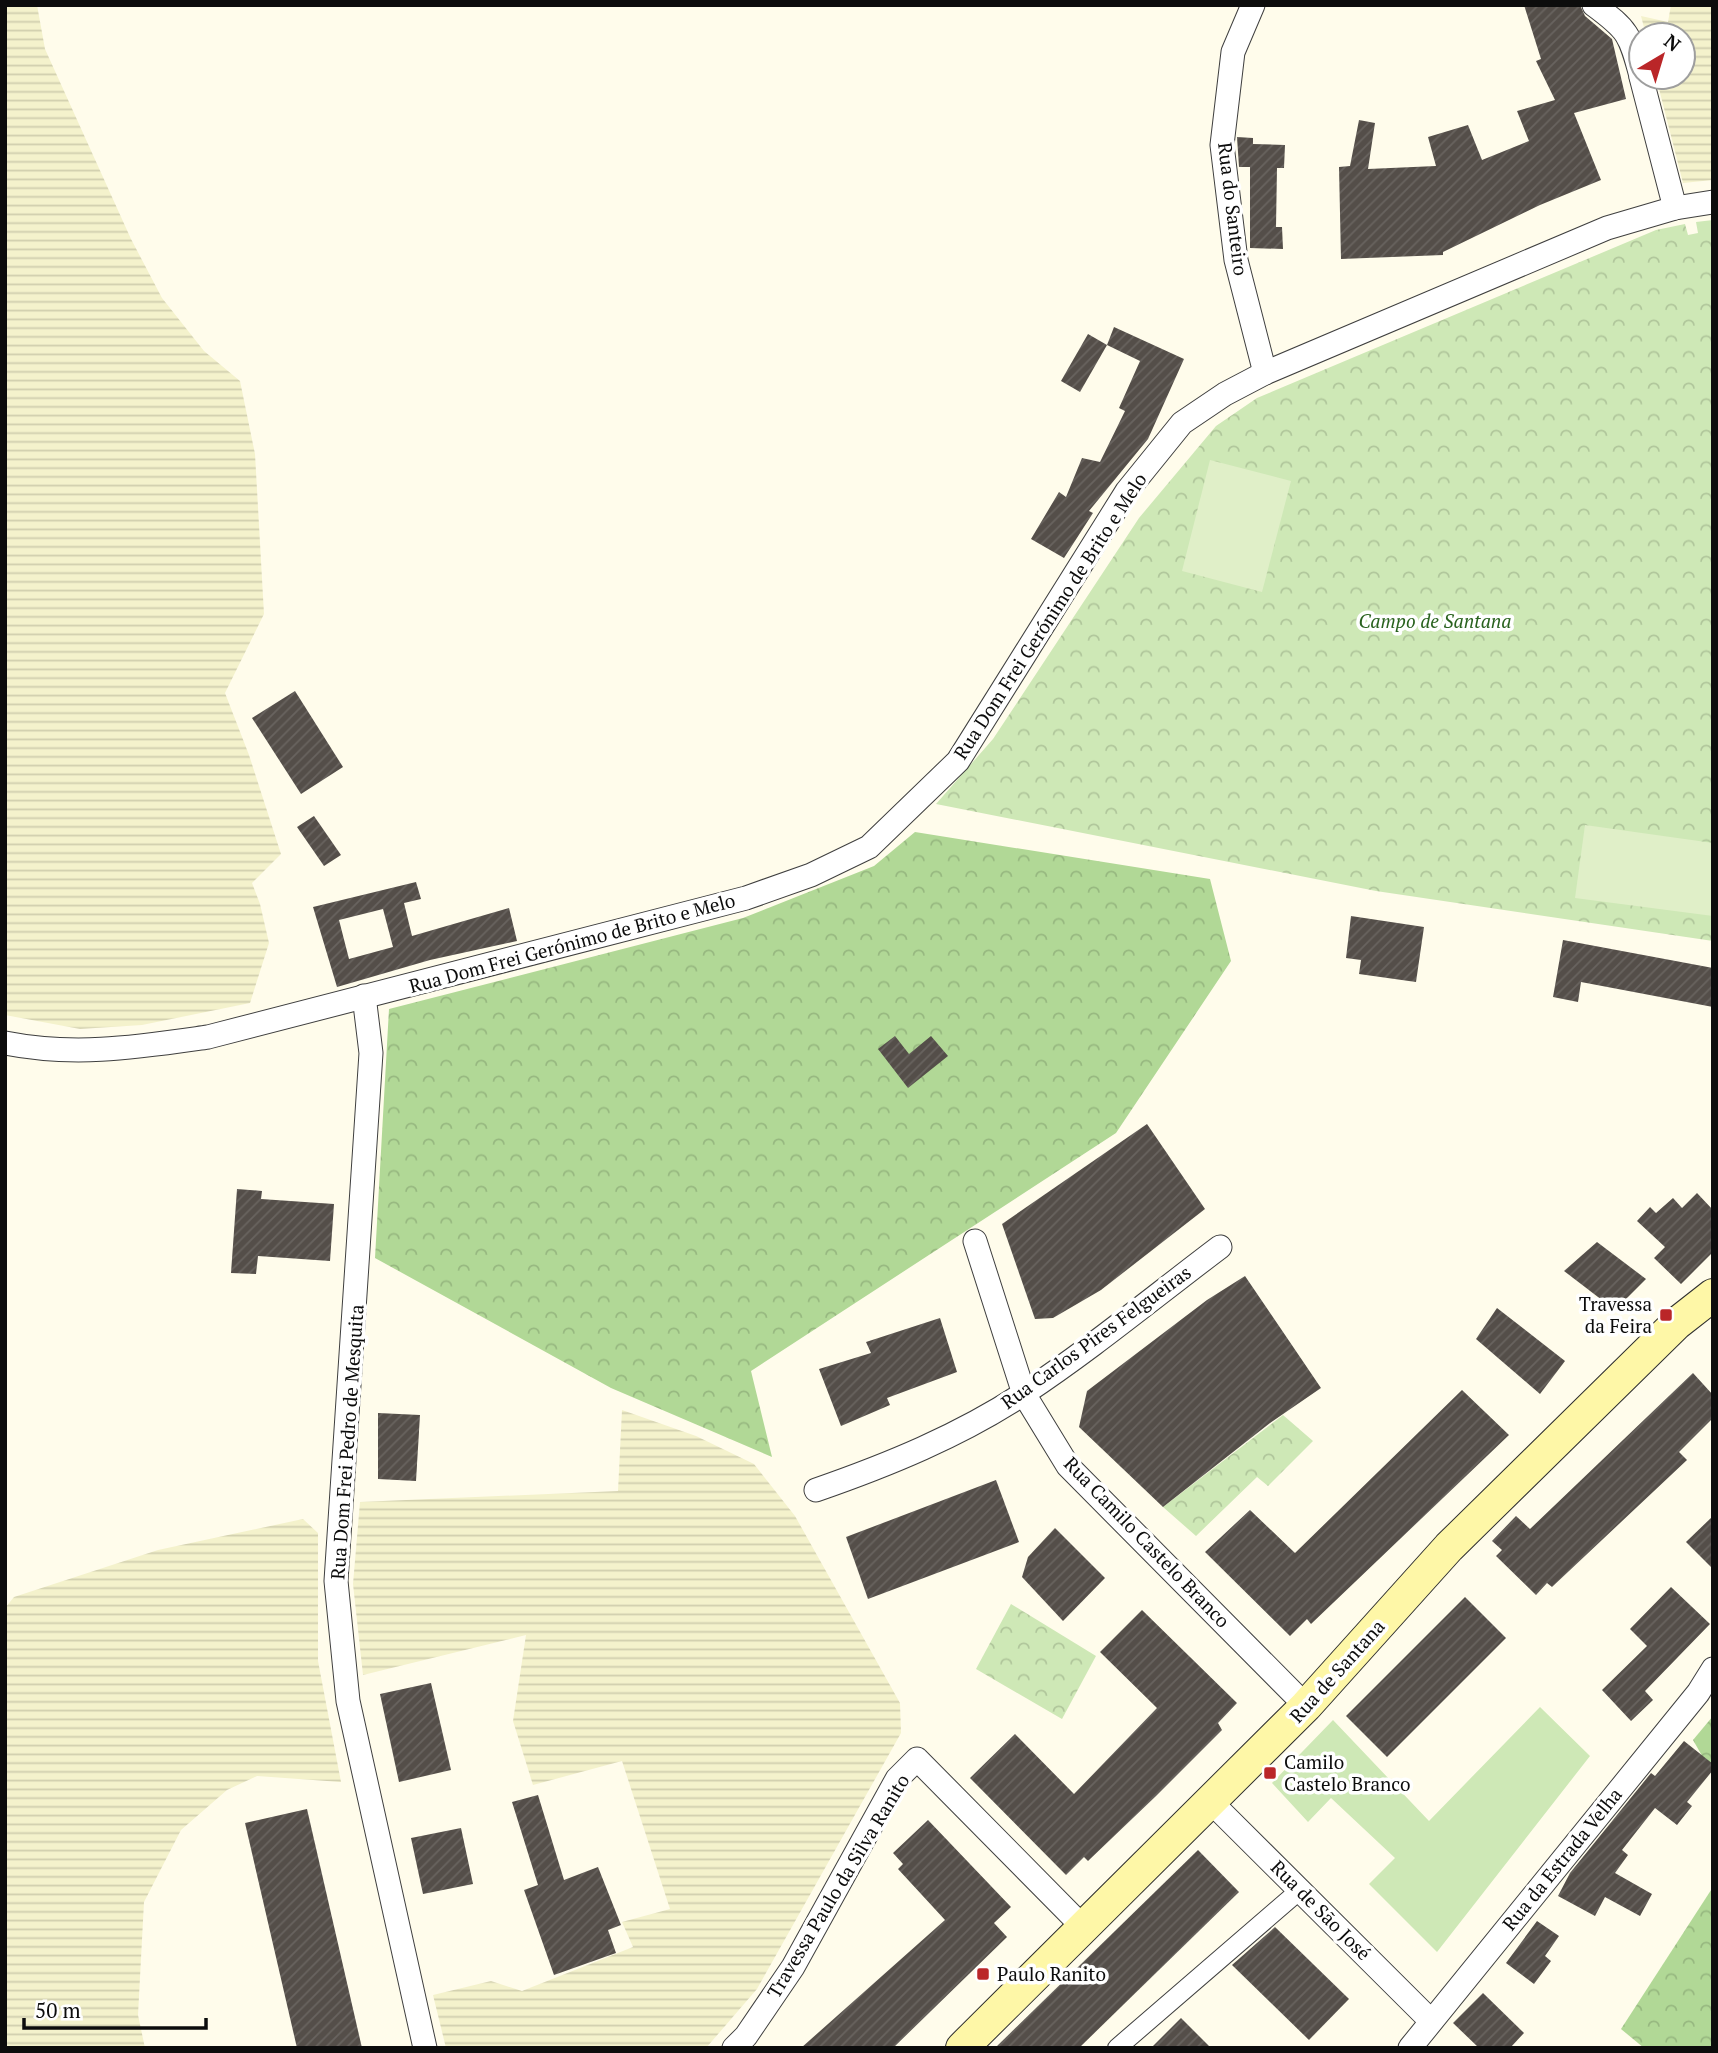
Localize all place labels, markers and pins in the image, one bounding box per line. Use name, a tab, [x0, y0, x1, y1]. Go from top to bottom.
place label: Travessa da Feira	[1579, 1291, 1652, 1338]
marker: Travessa da Feira	[1658, 1307, 1674, 1323]
place label: Camilo Castelo Branco	[1284, 1749, 1410, 1796]
marker: Camilo Castelo Branco	[1262, 1765, 1278, 1781]
place label: Paulo Ranito	[997, 1961, 1106, 1986]
marker: Paulo Ranito	[975, 1966, 991, 1982]

